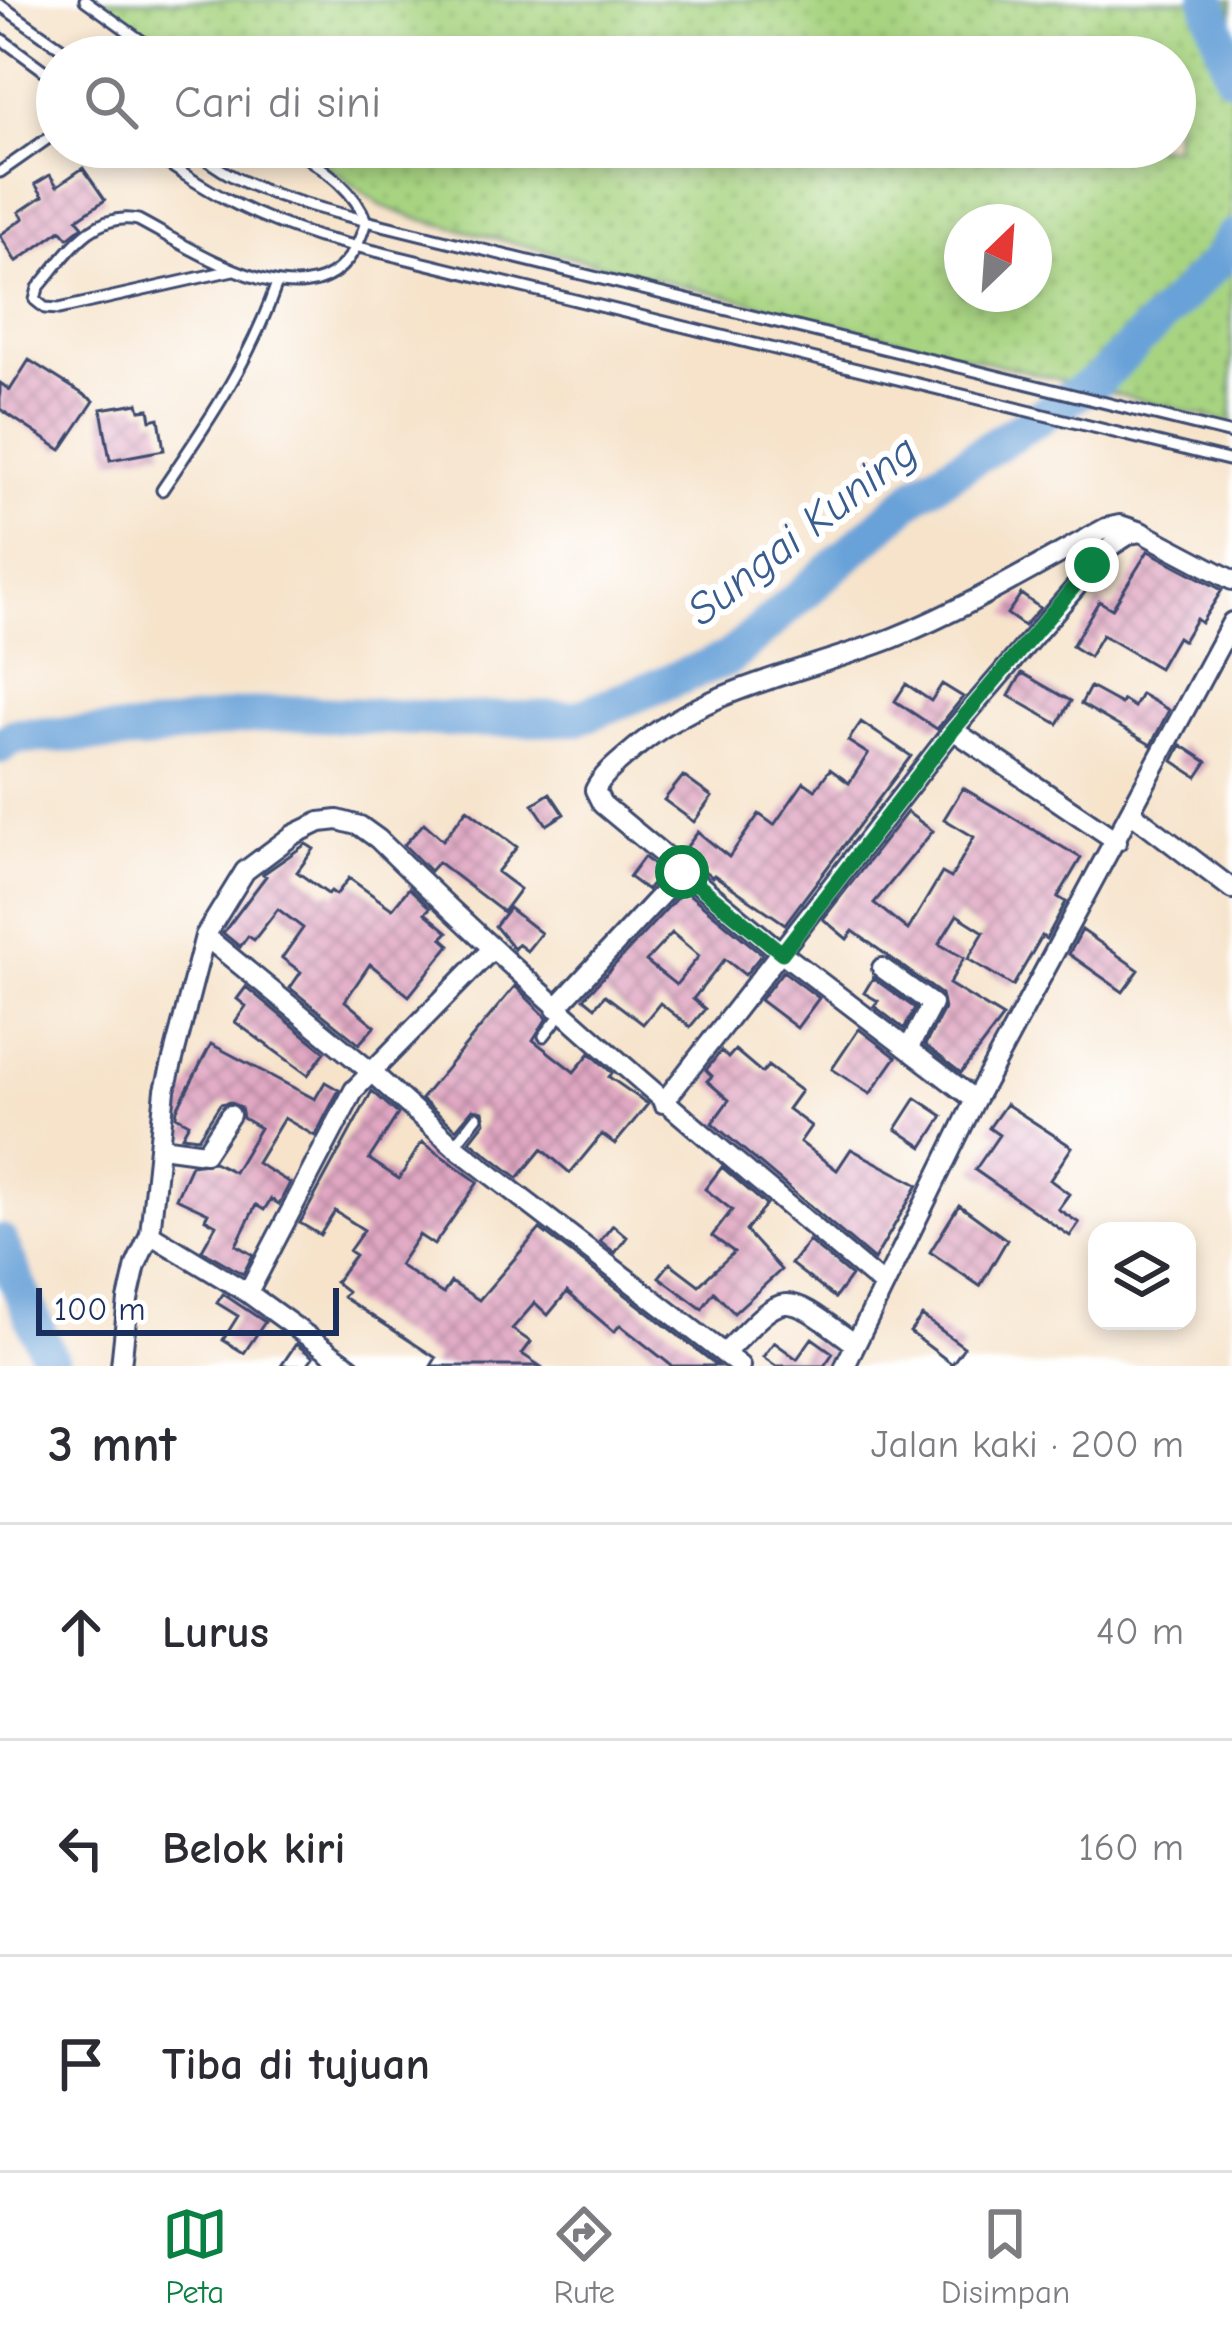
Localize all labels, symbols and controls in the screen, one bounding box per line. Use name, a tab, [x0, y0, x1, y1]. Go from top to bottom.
search box	[36, 36, 1196, 168]
icon: search	[78, 69, 144, 135]
text: Cari di sini	[174, 76, 381, 128]
north arrow	[944, 204, 1052, 312]
water label: Sungai Kuning	[677, 424, 927, 636]
route end	[1065, 538, 1119, 592]
route start	[655, 845, 709, 899]
map controls	[1088, 1222, 1196, 1330]
button: layers	[1088, 1222, 1196, 1330]
scale bar	[36, 1282, 339, 1335]
text: 100 m	[54, 1290, 146, 1328]
text: 3 mnt	[48, 1415, 176, 1474]
text: Jalan kaki · 200 m	[871, 1422, 1184, 1467]
icon: ahead	[48, 1599, 114, 1665]
text: Lurus	[162, 1606, 269, 1658]
text: 40 m	[1096, 1609, 1184, 1654]
icon: left	[48, 1815, 114, 1881]
text: Belok kiri	[162, 1822, 345, 1874]
text: 160 m	[1078, 1825, 1184, 1870]
icon: arrive	[48, 2031, 114, 2097]
text: Tiba di tujuan	[162, 2038, 430, 2090]
tab: Peta	[162, 2201, 228, 2311]
tab: Rute	[551, 2201, 617, 2311]
tab: Disimpan	[941, 2201, 1070, 2311]

